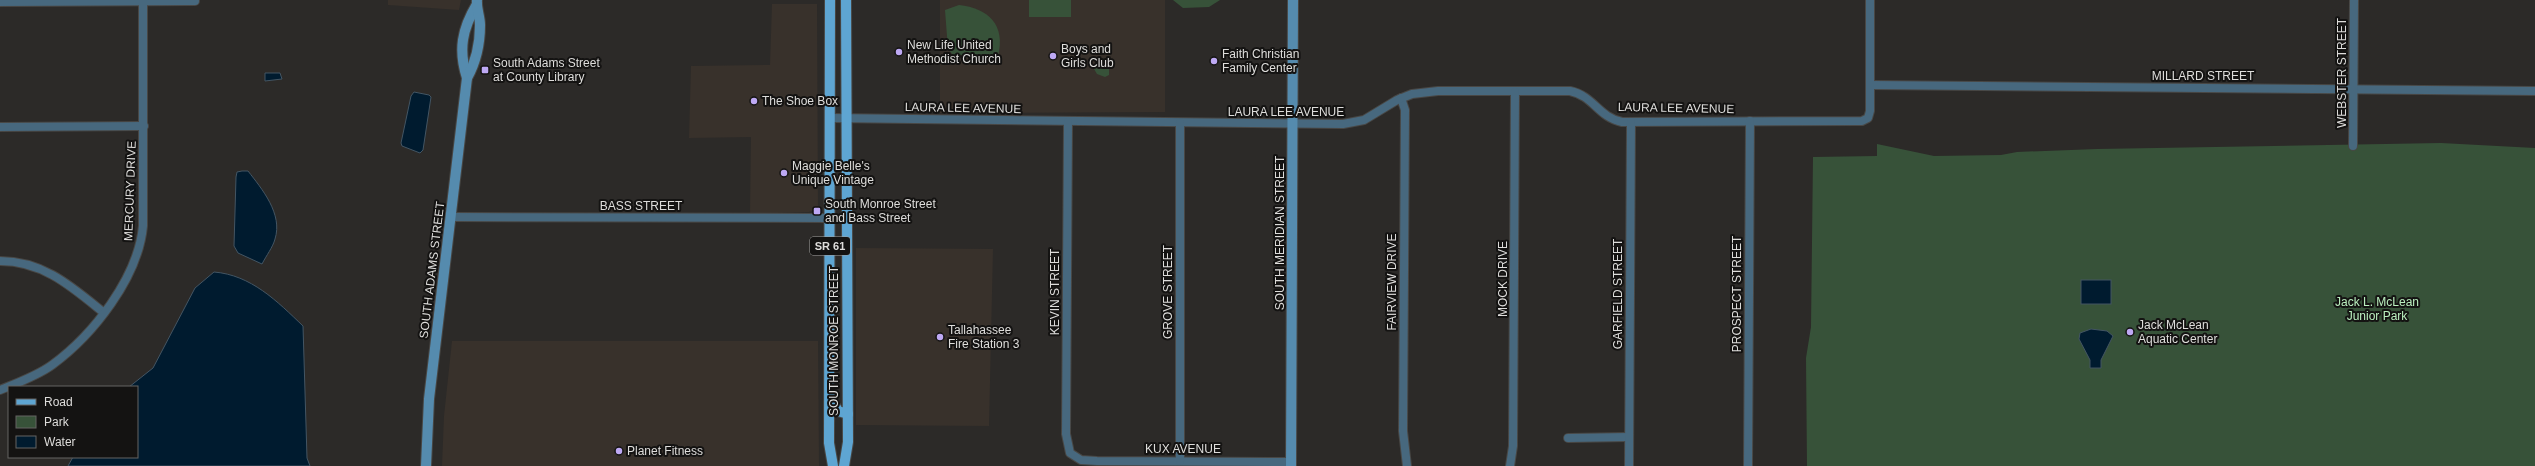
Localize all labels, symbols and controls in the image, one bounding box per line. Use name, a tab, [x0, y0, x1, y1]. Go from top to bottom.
street label: WEBSTER STREET	[2335, 17, 2349, 128]
place label: New Life United Methodist Church	[907, 38, 1001, 66]
place label: Boys and Girls Club	[1061, 42, 1114, 70]
marker: New Life United Methodist Church	[894, 47, 904, 57]
place label: Faith Christian Family Center	[1222, 47, 1299, 75]
marker: Boys and Girls Club	[1048, 51, 1058, 61]
place label: South Adams Street at County Library	[493, 56, 600, 84]
marker: Faith Christian Family Center	[1209, 56, 1219, 66]
marker: South Adams Street at County Library	[480, 65, 490, 75]
street label: MILLARD STREET	[2152, 69, 2255, 83]
place label: The Shoe Box	[762, 94, 838, 108]
marker: The Shoe Box	[749, 96, 759, 106]
street label: LAURA LEE AVENUE	[905, 100, 1021, 116]
street label: LAURA LEE AVENUE	[1618, 100, 1734, 116]
street label: LAURA LEE AVENUE	[1228, 105, 1344, 119]
street label: MERCURY DRIVE	[121, 141, 139, 241]
street label: SOUTH MERIDIAN STREET	[1273, 155, 1287, 310]
place label: Maggie Belle's Unique Vintage	[792, 159, 874, 187]
marker: Maggie Belle's Unique Vintage	[779, 168, 789, 178]
place label: South Monroe Street and Bass Street	[825, 197, 936, 225]
street label: BASS STREET	[600, 199, 683, 213]
street label: SOUTH ADAMS STREET	[417, 200, 447, 339]
marker: South Monroe Street and Bass Street	[812, 206, 822, 216]
street label: FAIRVIEW DRIVE	[1385, 233, 1399, 331]
street label: PROSPECT STREET	[1730, 235, 1744, 352]
road number: SR 61	[810, 237, 850, 255]
street label: GARFIELD STREET	[1611, 238, 1625, 349]
street label: MOCK DRIVE	[1496, 241, 1510, 317]
street label: GROVE STREET	[1161, 244, 1175, 339]
street label: KEVIN STREET	[1048, 248, 1062, 335]
street label: SOUTH MONROE STREET	[827, 265, 841, 416]
park label: Jack L. McLean Junior Park	[2335, 295, 2419, 323]
place label: Jack McLean Aquatic Center	[2138, 318, 2217, 346]
place label: Tallahassee Fire Station 3	[948, 323, 1020, 351]
marker: Jack McLean Aquatic Center	[2125, 327, 2135, 337]
marker: Tallahassee Fire Station 3	[935, 332, 945, 342]
legend	[8, 386, 138, 458]
text: Road	[44, 395, 73, 409]
text: Park	[44, 415, 70, 429]
text: Water	[44, 435, 76, 449]
street label: KUX AVENUE	[1145, 442, 1221, 456]
place label: Planet Fitness	[627, 444, 703, 458]
marker: Planet Fitness	[614, 446, 624, 456]

